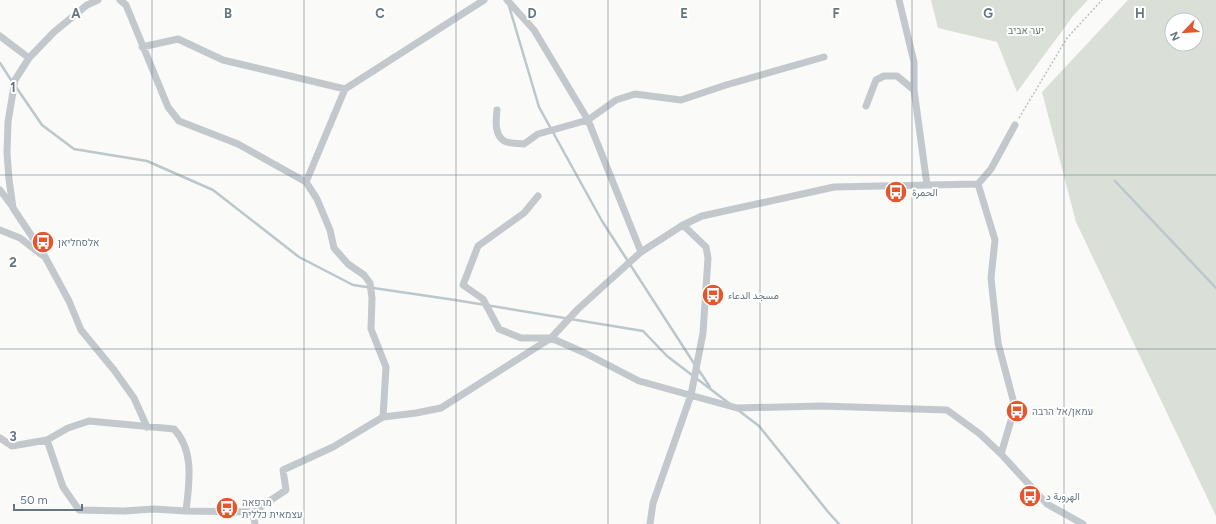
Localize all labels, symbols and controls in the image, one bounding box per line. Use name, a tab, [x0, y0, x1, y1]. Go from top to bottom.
text: A	[71, 6, 81, 21]
text: B	[224, 6, 232, 21]
text: C	[375, 6, 385, 21]
text: D	[527, 6, 537, 21]
text: E	[680, 6, 688, 21]
text: F	[832, 6, 840, 21]
text: G	[983, 6, 993, 21]
text: H	[1135, 6, 1145, 21]
north arrow	[1164, 12, 1204, 52]
park label: יער אביב	[1008, 24, 1044, 37]
text: N	[1168, 29, 1183, 43]
text: 1	[10, 80, 16, 95]
bus stop icon: الحمرة	[883, 179, 909, 205]
place label: الحمرة	[912, 186, 938, 199]
bus stop icon: אלסחליאן	[30, 229, 56, 255]
place label: אלסחליאן	[58, 236, 99, 249]
text: 2	[9, 255, 17, 270]
bus stop icon: مسجد الدعاء	[700, 282, 726, 308]
place label: مسجد الدعاء	[728, 289, 779, 302]
bus stop icon: עמאן/אל הרבה	[1004, 398, 1030, 424]
place label: עמאן/אל הרבה	[1032, 405, 1093, 418]
text: 3	[9, 429, 17, 444]
bus stop icon: الهروبة د	[1017, 483, 1043, 509]
scale bar	[14, 486, 82, 512]
place label: الهروبة د	[1046, 490, 1080, 503]
text: 50 m	[20, 493, 48, 507]
bus stop icon: מרפאה עצמאית כללית	[214, 495, 240, 521]
place label: מרפאה עצמאית כללית	[242, 496, 303, 521]

